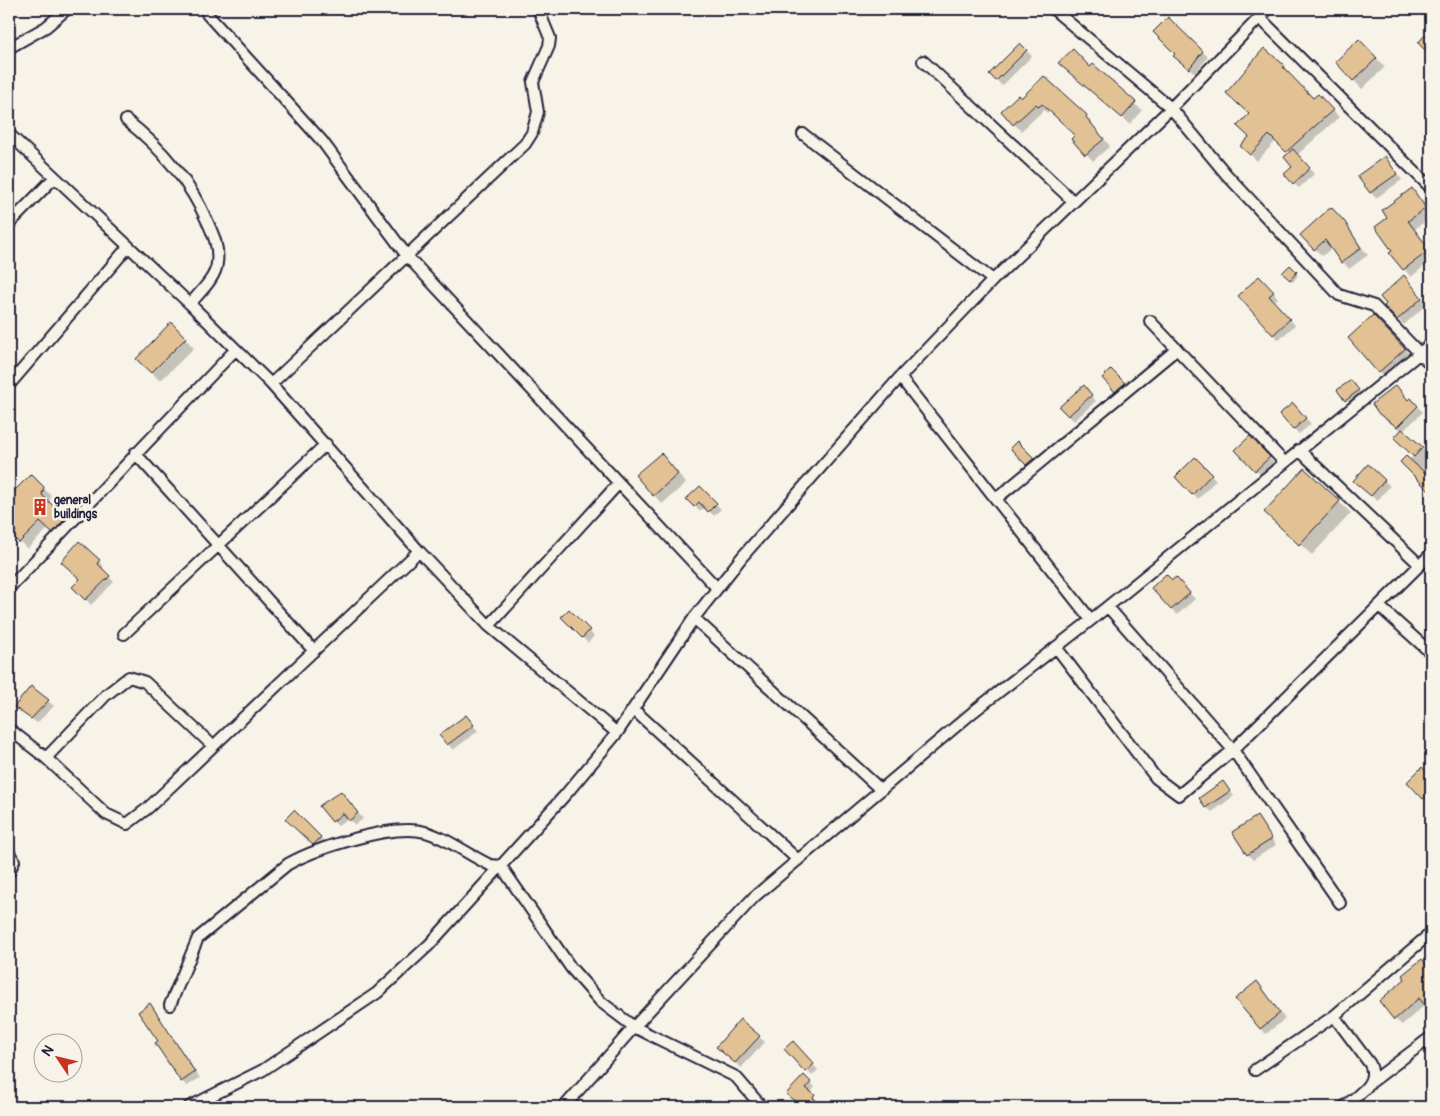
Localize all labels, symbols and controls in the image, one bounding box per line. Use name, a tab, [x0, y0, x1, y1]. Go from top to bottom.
place label: general buildings	[54, 493, 98, 522]
building icon: general buildings	[30, 497, 50, 517]
north arrow	[32, 1034, 82, 1084]
text: N	[38, 1042, 57, 1060]

